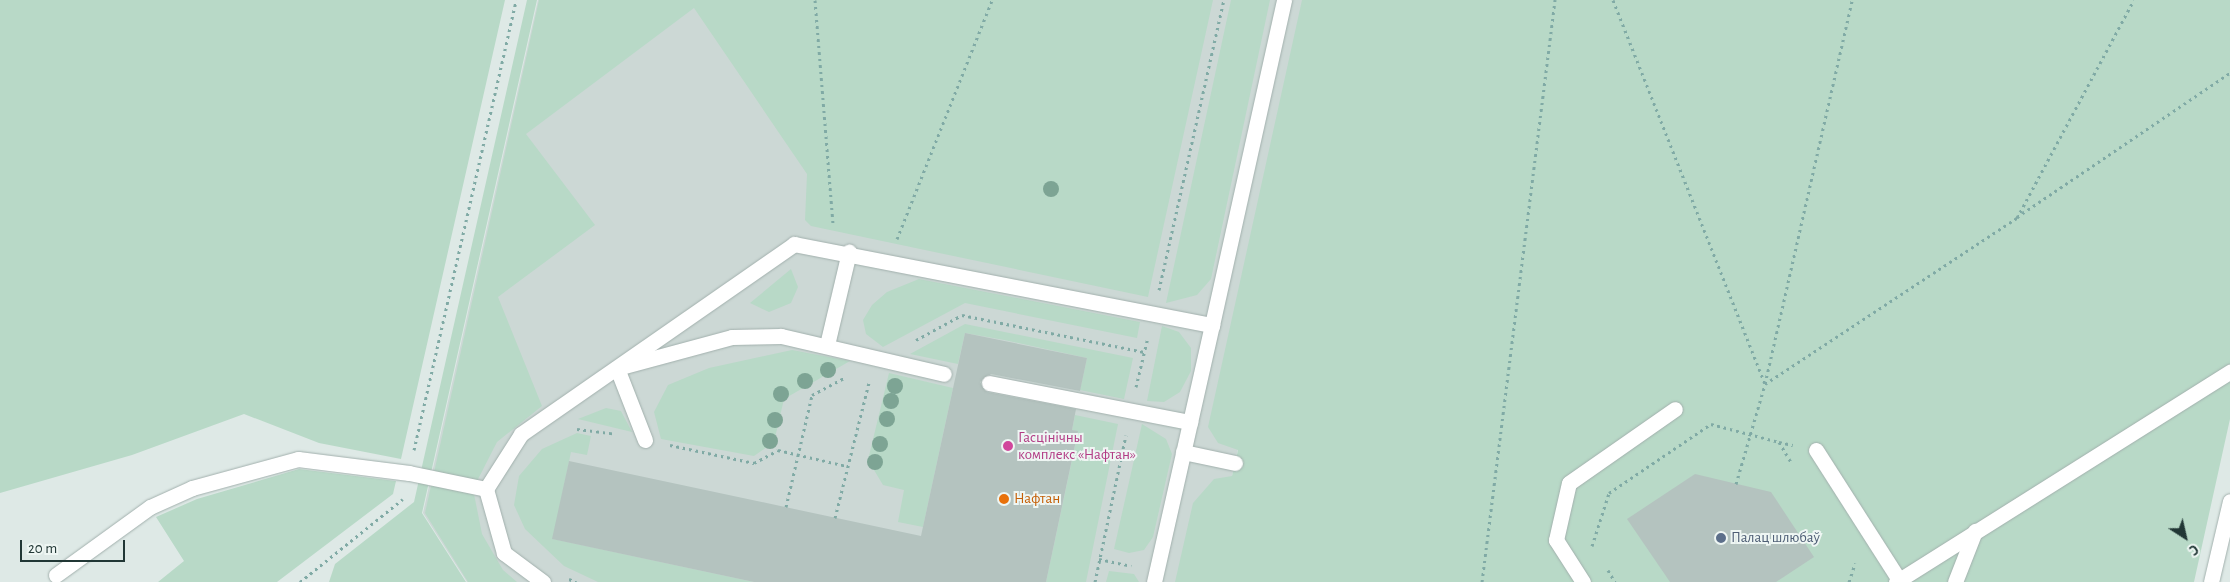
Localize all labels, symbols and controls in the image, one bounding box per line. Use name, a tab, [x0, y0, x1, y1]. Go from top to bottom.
place label: Гасцінічны комплекс «Нафтан»	[1018, 428, 1136, 463]
marker: Гасцінічны комплекс «Нафтан»	[1002, 440, 1014, 452]
place label: Нафтан	[1014, 490, 1060, 508]
marker: Нафтан	[998, 493, 1010, 505]
north arrow	[2160, 512, 2210, 562]
place label: Палац шлюбаў	[1731, 529, 1820, 547]
scale bar	[22, 530, 128, 562]
marker: Палац шлюбаў	[1715, 532, 1727, 544]
text: 20 m	[28, 541, 57, 556]
text: С	[2186, 541, 2201, 557]

